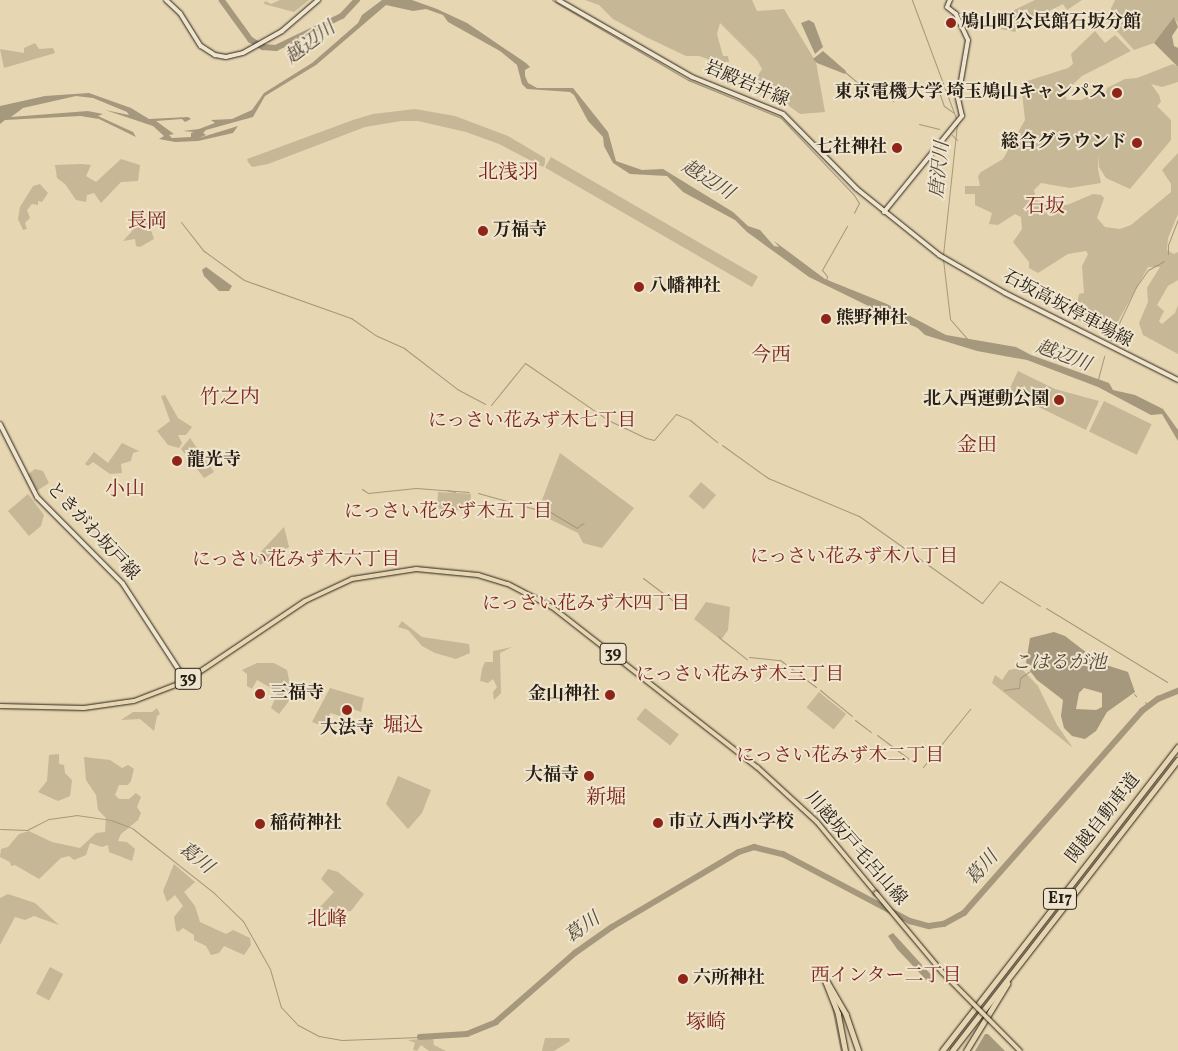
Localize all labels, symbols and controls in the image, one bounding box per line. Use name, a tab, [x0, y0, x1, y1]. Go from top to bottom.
place label: 鳩山町公民館石坂分館	[961, 12, 1141, 34]
marker: 鳩山町公民館石坂分館	[945, 17, 957, 29]
water label: 越辺川	[281, 18, 341, 70]
street label: 岩殿岩井線	[700, 57, 792, 113]
place label: 東京電機大学 埼玉鳩山キャンパス	[833, 82, 1107, 104]
marker: 東京電機大学 埼玉鳩山キャンパス	[1111, 87, 1123, 99]
place label: 総合グラウンド	[1001, 132, 1127, 154]
place label: 七社神社	[815, 137, 887, 159]
marker: 総合グラウンド	[1131, 137, 1143, 149]
water label: 唐沢川	[927, 140, 955, 200]
marker: 七社神社	[891, 142, 903, 154]
water label: 越辺川	[677, 156, 737, 206]
district label: 北浅羽	[478, 161, 538, 185]
district label: 石坂	[1025, 195, 1065, 219]
district label: 長岡	[127, 210, 167, 234]
place label: 万福寺	[493, 220, 547, 242]
marker: 万福寺	[477, 225, 489, 237]
street label: 石坂高坂停車場線	[998, 267, 1136, 353]
place label: 八幡神社	[649, 276, 721, 298]
marker: 八幡神社	[633, 281, 645, 293]
place label: 熊野神社	[836, 308, 908, 330]
marker: 熊野神社	[820, 313, 832, 325]
water label: 越辺川	[1032, 337, 1094, 377]
district label: 今西	[751, 344, 791, 368]
district label: 竹之内	[200, 386, 260, 410]
place label: 北入西運動公園	[923, 389, 1049, 411]
marker: 北入西運動公園	[1053, 394, 1065, 406]
district label: にっさい花みず木七丁目	[428, 411, 636, 433]
district label: 金田	[957, 434, 997, 458]
place label: 龍光寺	[187, 450, 241, 472]
marker: 龍光寺	[171, 455, 183, 467]
district label: 小山	[105, 478, 145, 502]
street label: ときがわ坂戸線	[41, 479, 143, 585]
district label: にっさい花みず木五丁目	[344, 502, 552, 524]
district label: にっさい花みず木八丁目	[750, 547, 958, 569]
district label: にっさい花みず木六丁目	[192, 550, 400, 572]
district label: にっさい花みず木四丁目	[482, 594, 690, 616]
road number: 39	[599, 641, 627, 668]
water label: こはるが池	[1012, 653, 1106, 675]
district label: にっさい花みず木三丁目	[636, 665, 844, 687]
road number: 39	[174, 666, 202, 692]
place label: 三福寺	[270, 683, 324, 705]
place label: 金山神社	[528, 684, 600, 706]
marker: 三福寺	[254, 688, 266, 700]
marker: 金山神社	[604, 689, 616, 701]
marker: 大法寺	[341, 704, 353, 716]
district label: 堀込	[383, 714, 423, 738]
place label: 大法寺	[320, 718, 374, 740]
district label: にっさい花みず木二丁目	[736, 746, 944, 768]
place label: 大福寺	[525, 765, 579, 787]
marker: 大福寺	[583, 770, 595, 782]
street label: 関越自動車道	[1062, 770, 1146, 868]
district label: 新堀	[586, 786, 626, 810]
street label: 川越坂戸毛呂山線	[800, 788, 910, 910]
place label: 市立入西小学校	[668, 812, 794, 834]
place label: 稲荷神社	[270, 813, 342, 835]
marker: 市立入西小学校	[652, 817, 664, 829]
marker: 稲荷神社	[254, 818, 266, 830]
water label: 葛川	[173, 838, 217, 880]
water label: 葛川	[962, 847, 1004, 891]
road number: E17	[1042, 886, 1078, 912]
district label: 北峰	[307, 908, 347, 932]
water label: 葛川	[561, 909, 605, 949]
district label: 西インター二丁目	[810, 966, 962, 988]
place label: 六所神社	[693, 968, 765, 990]
marker: 六所神社	[677, 973, 689, 985]
district label: 塚崎	[686, 1011, 726, 1035]

